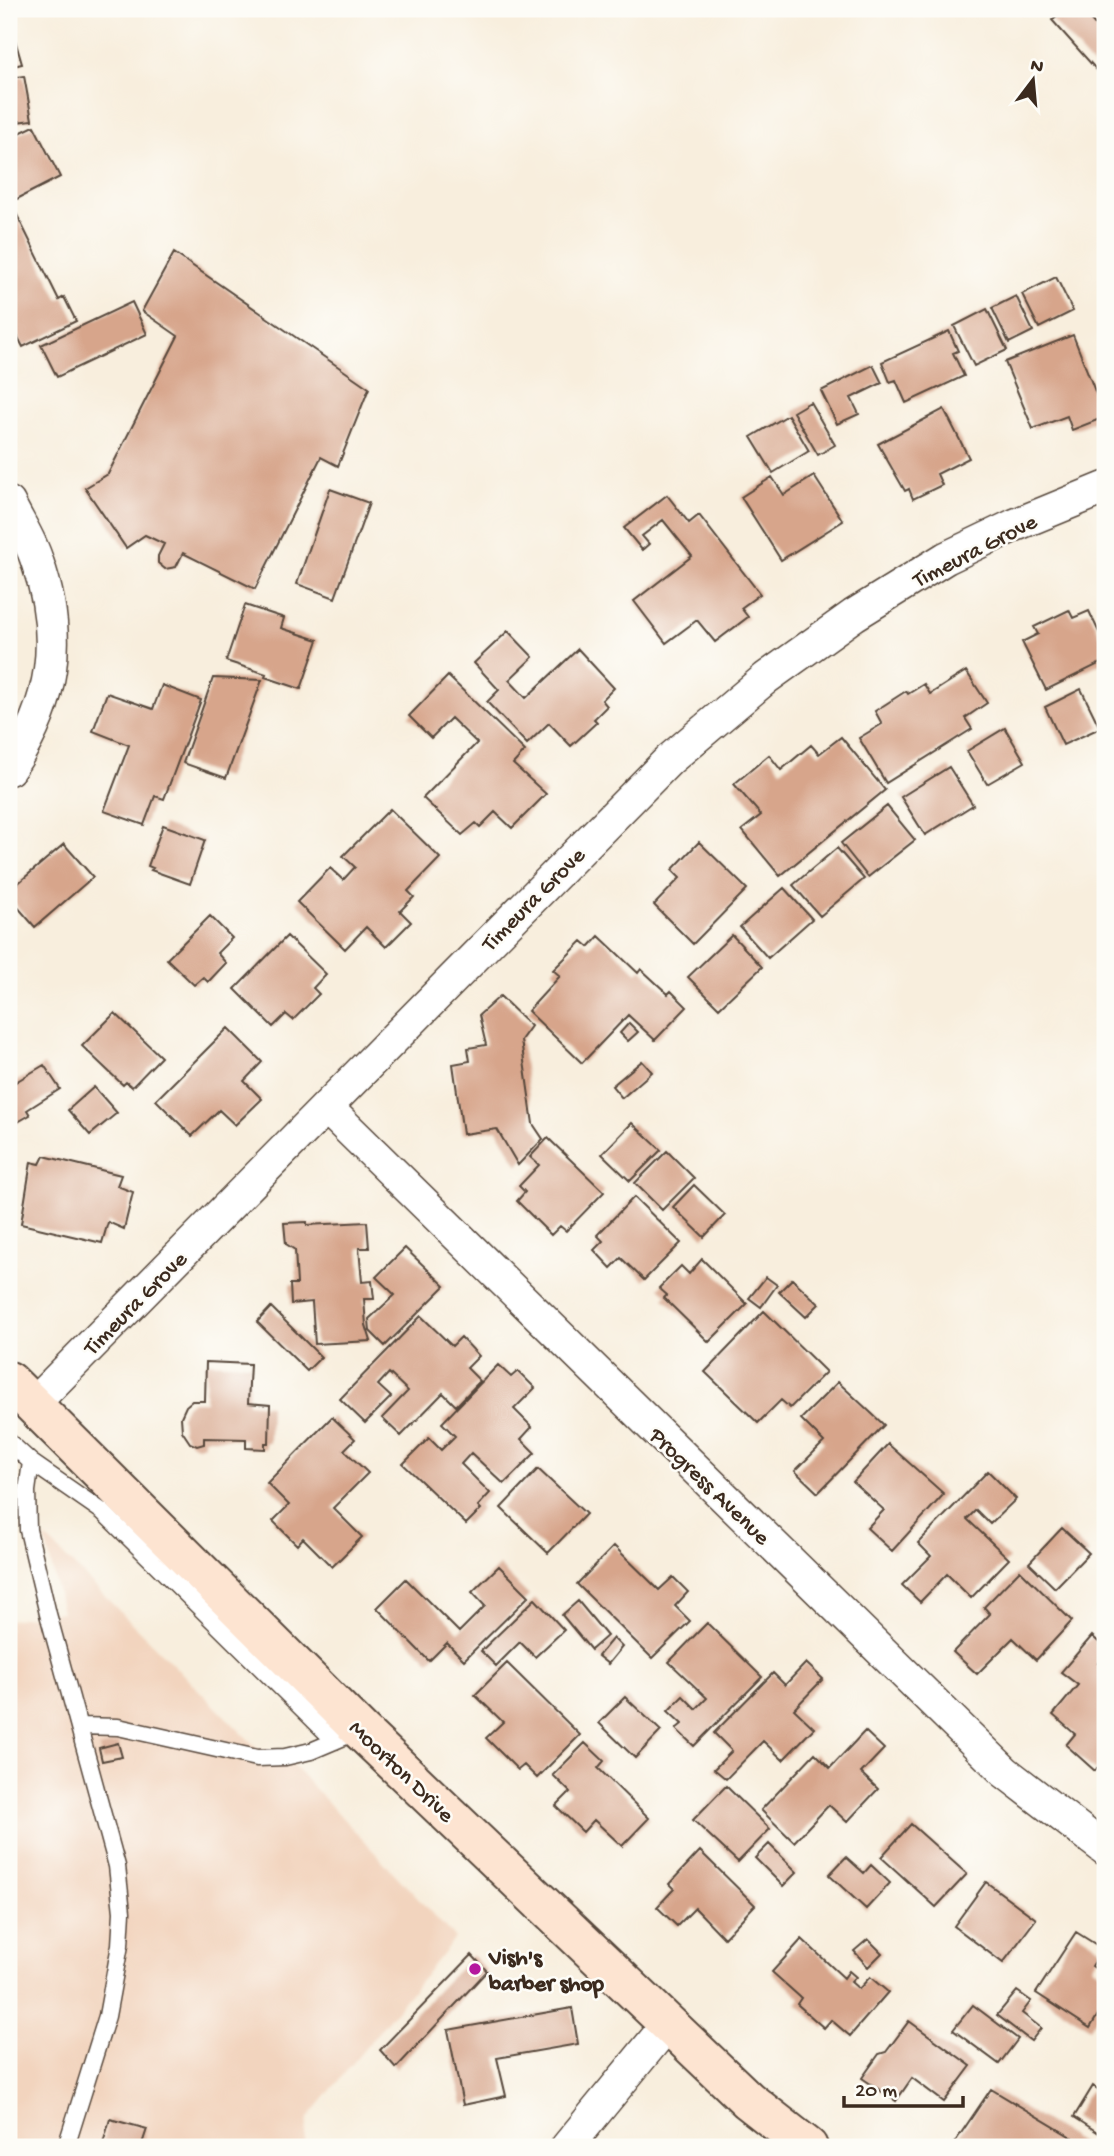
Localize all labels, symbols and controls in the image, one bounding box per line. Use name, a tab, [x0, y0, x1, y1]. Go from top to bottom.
north arrow	[998, 46, 1068, 116]
text: N	[1028, 54, 1046, 80]
street label: Timeura Grove	[907, 509, 1043, 596]
street label: Timeura Grove	[476, 842, 593, 959]
street label: Timeura Grove	[78, 1246, 195, 1363]
street label: Progress Avenue	[642, 1422, 775, 1553]
street label: Moorton Drive	[342, 1716, 460, 1830]
place label: Vish's barber shop	[488, 1946, 604, 1999]
marker: Vish's barber shop	[467, 1961, 483, 1977]
scale bar	[844, 2065, 964, 2109]
text: 20 m	[855, 2080, 897, 2105]

